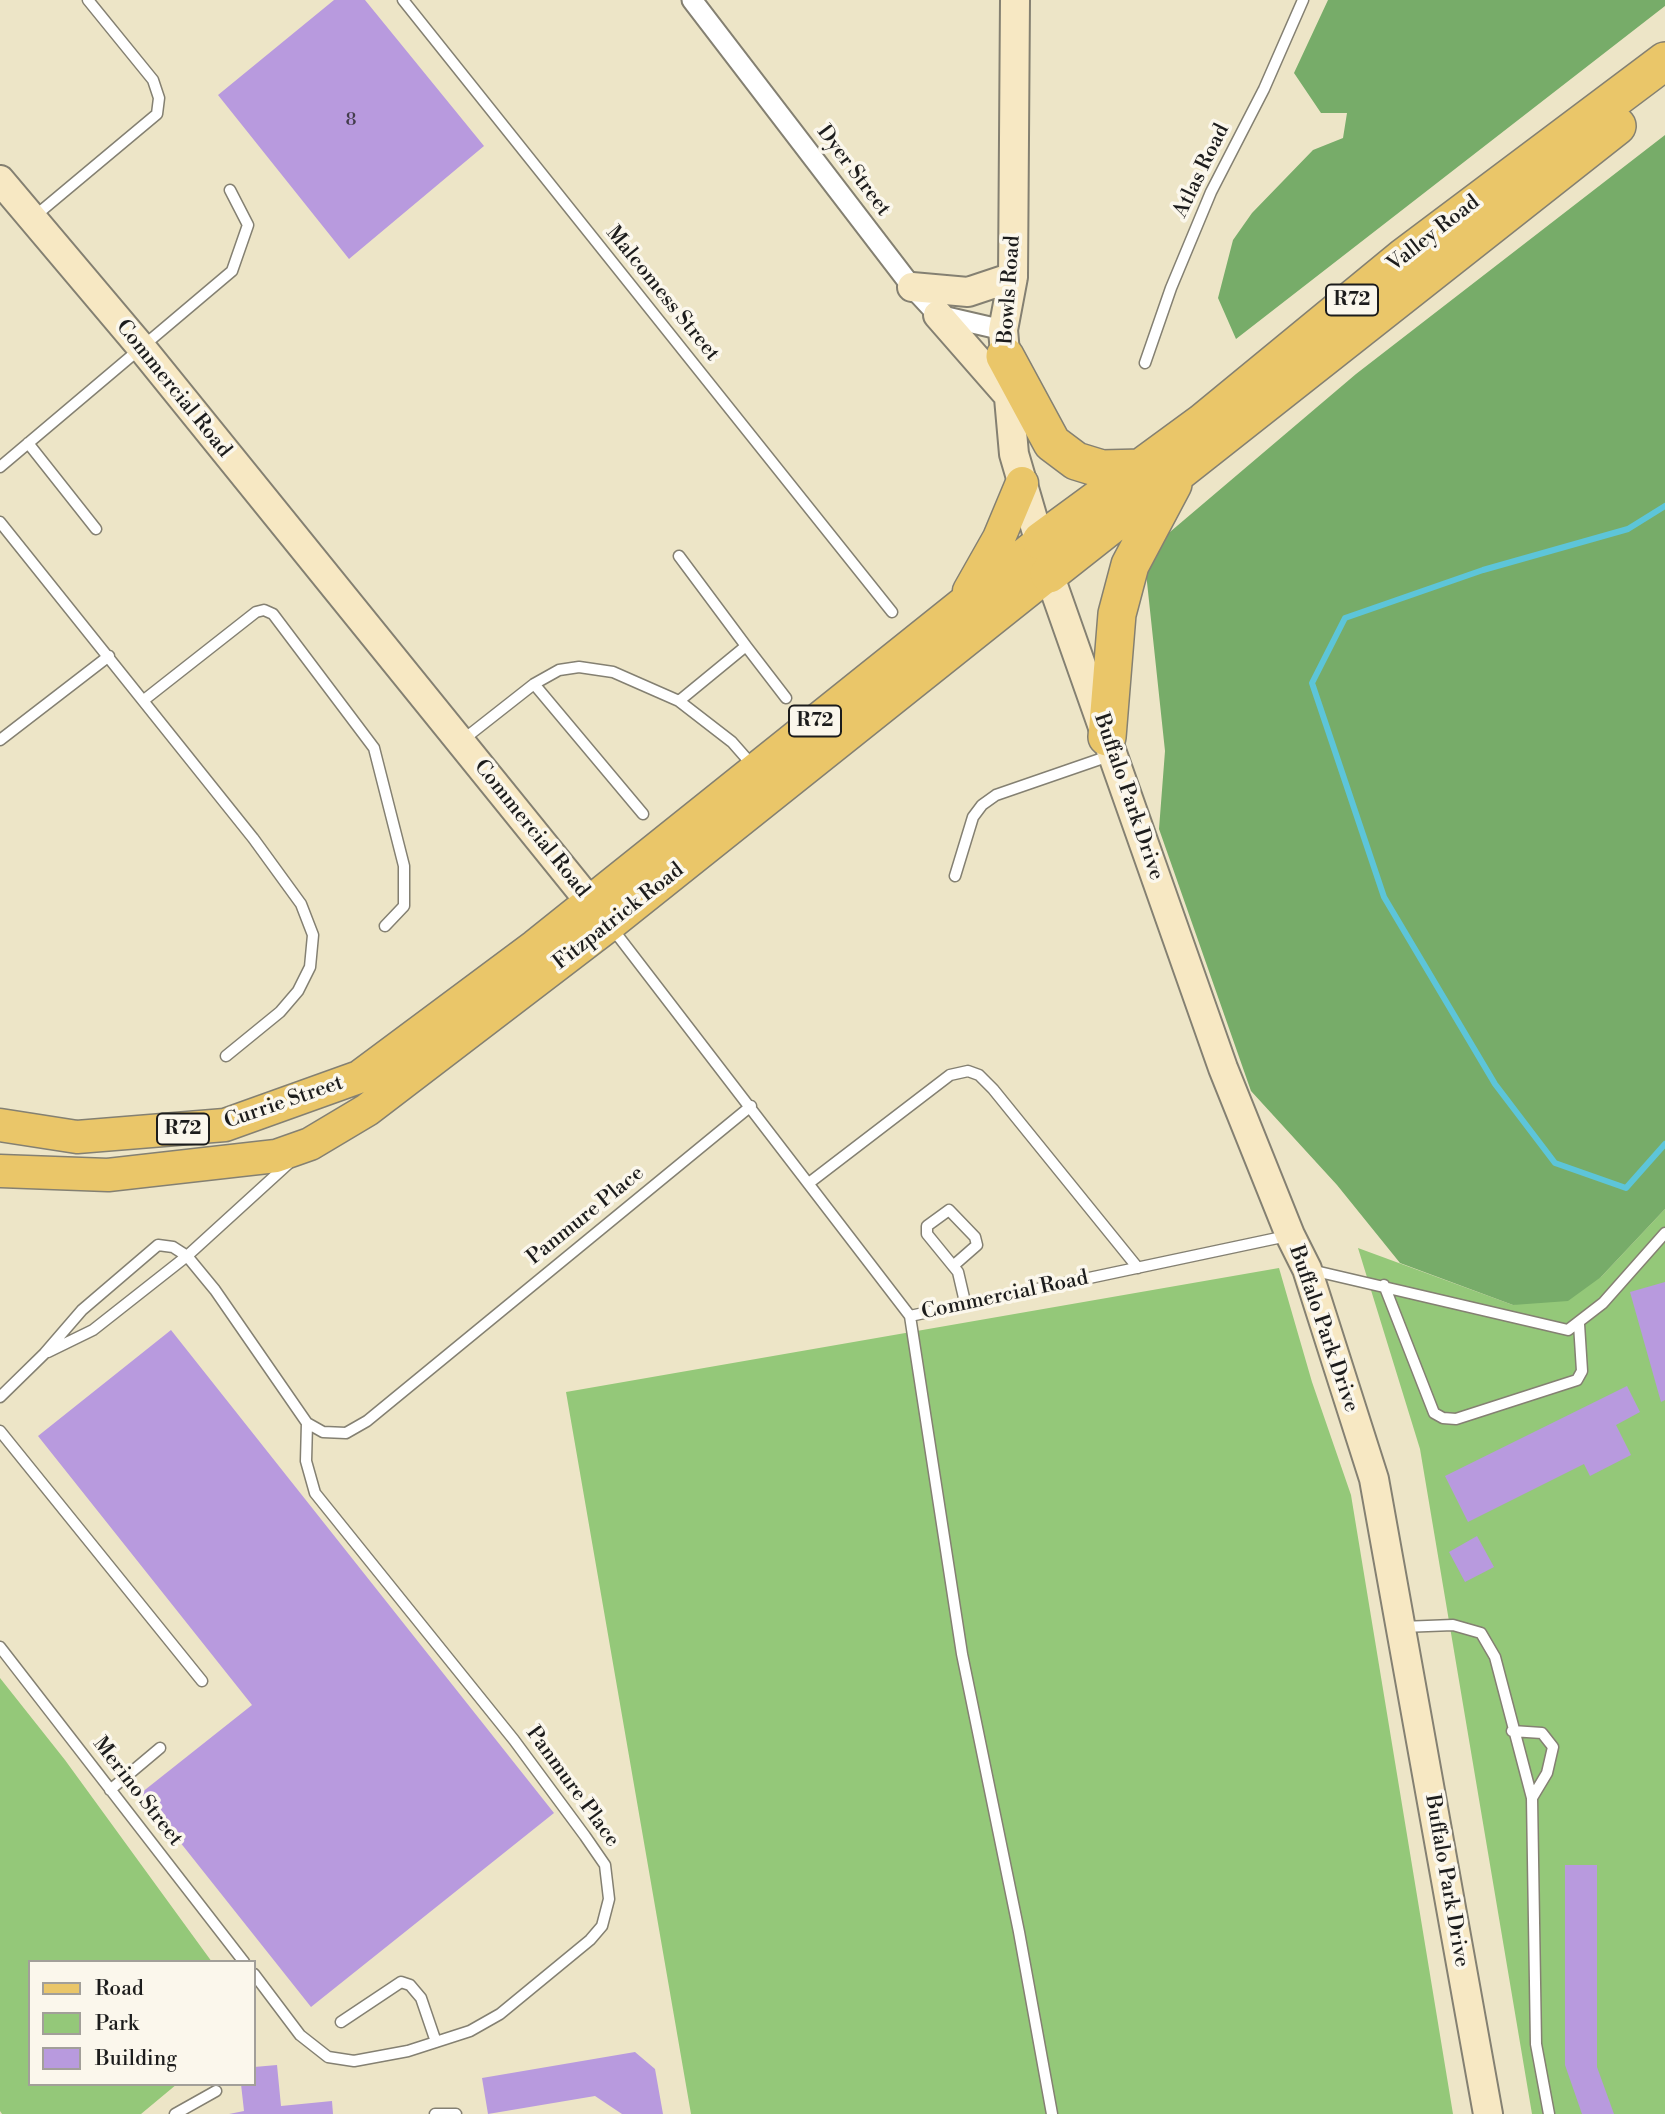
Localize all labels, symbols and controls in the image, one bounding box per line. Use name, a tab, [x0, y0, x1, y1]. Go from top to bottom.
house number: 8	[345, 110, 357, 132]
street label: Atlas Road	[1169, 120, 1235, 222]
street label: Dyer Street	[811, 121, 895, 221]
street label: Valley Road	[1383, 190, 1485, 278]
street label: Malcomess Street	[600, 221, 724, 367]
street label: Bowls Road	[994, 235, 1026, 345]
road number: R72	[1326, 284, 1378, 316]
street label: Commercial Road	[110, 315, 236, 463]
road number: R72	[789, 706, 841, 736]
street label: Buffalo Park Drive	[1088, 710, 1168, 884]
street label: Commercial Road	[468, 755, 594, 903]
street label: Fitzpatrick Road	[549, 858, 689, 976]
street label: Currie Street	[221, 1071, 347, 1135]
road number: R72	[157, 1114, 209, 1144]
street label: Panmure Place	[522, 1161, 650, 1271]
street label: Buffalo Park Drive	[1283, 1242, 1363, 1416]
street label: Commercial Road	[919, 1266, 1091, 1326]
street label: Panmure Place	[520, 1722, 624, 1852]
street label: Merino Street	[87, 1733, 187, 1851]
street label: Buffalo Park Drive	[1418, 1793, 1474, 1969]
legend	[28, 1960, 256, 2086]
text: Road	[95, 1976, 144, 2002]
text: Park	[95, 2011, 139, 2037]
text: Building	[95, 2046, 177, 2072]

